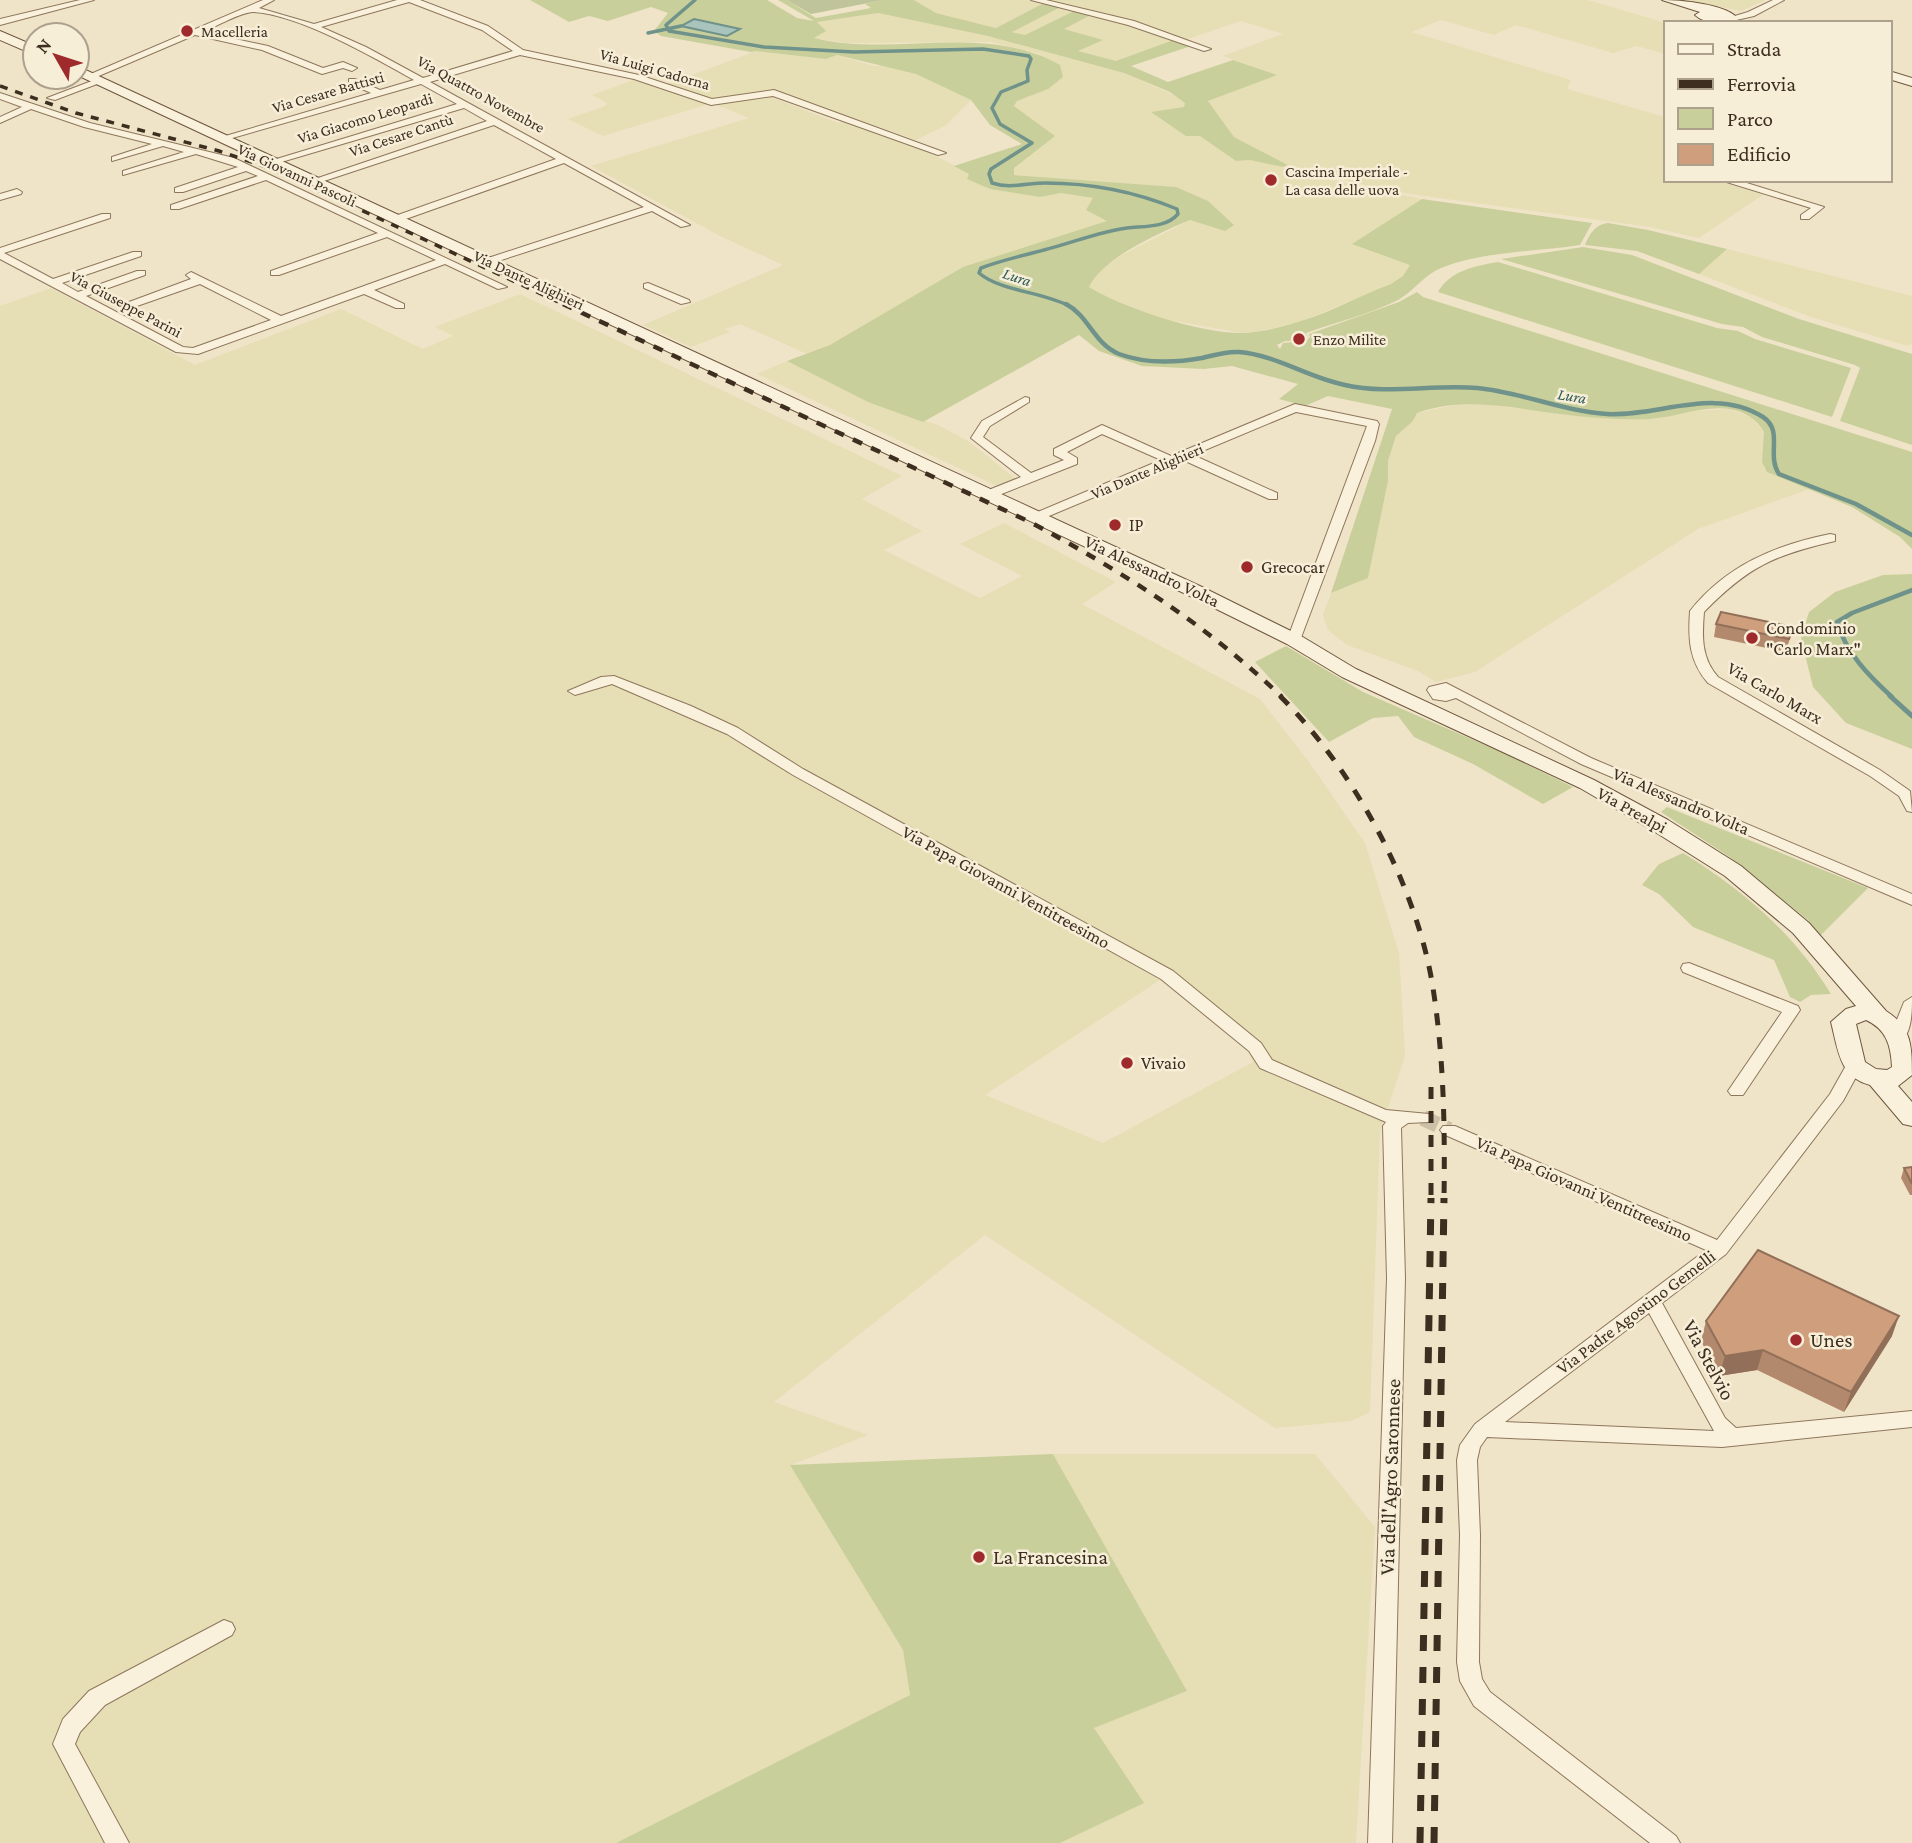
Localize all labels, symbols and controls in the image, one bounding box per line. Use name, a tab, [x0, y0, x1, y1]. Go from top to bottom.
north arrow	[21, 21, 91, 91]
legend	[1664, 21, 1891, 182]
marker: Macelleria	[179, 23, 195, 39]
place label: Macelleria	[201, 23, 269, 40]
text: N	[31, 34, 55, 57]
text: Strada	[1727, 37, 1782, 61]
street label: Via Luigi Cadorna	[598, 45, 713, 94]
street label: Via Quattro Novembre	[414, 52, 548, 136]
street label: Via Cesare Battisti	[270, 68, 386, 116]
text: Ferrovia	[1727, 72, 1796, 96]
street label: Via Giacomo Leopardi	[295, 89, 435, 148]
text: Parco	[1727, 107, 1773, 131]
street label: Via Cesare Cantù	[347, 110, 456, 160]
street label: Via Giovanni Pascoli	[235, 140, 359, 210]
text: Edificio	[1727, 142, 1791, 166]
place label: Cascina Imperiale - La casa delle uova	[1285, 163, 1408, 198]
marker: Cascina Imperiale - La casa delle uova	[1263, 172, 1279, 188]
street label: Via Dante Alighieri	[470, 247, 587, 314]
water label: Lura	[1001, 264, 1034, 290]
street label: Via Giuseppe Parini	[67, 267, 185, 342]
marker: Enzo Milite	[1291, 331, 1307, 347]
place label: Enzo Milite	[1313, 331, 1386, 348]
water label: Lura	[1556, 385, 1588, 407]
street label: Via Dante Alighieri	[1088, 440, 1206, 503]
place label: IP	[1129, 515, 1143, 535]
marker: IP	[1107, 517, 1123, 533]
street label: Via Alessandro Volta	[1081, 531, 1223, 611]
place label: Grecocar	[1261, 557, 1325, 577]
marker: Grecocar	[1239, 559, 1255, 575]
place label: Condominio "Carlo Marx"	[1766, 618, 1861, 659]
marker: Condominio "Carlo Marx"	[1744, 630, 1760, 646]
street label: Via Carlo Marx	[1724, 658, 1827, 729]
street label: Via Alessandro Volta	[1610, 763, 1752, 839]
street label: Via Prealpi	[1594, 783, 1671, 837]
street label: Via Papa Giovanni Ventitreesimo	[899, 821, 1113, 953]
place label: Vivaio	[1141, 1053, 1186, 1073]
marker: Vivaio	[1119, 1055, 1135, 1071]
street label: Via Papa Giovanni Ventitreesimo	[1473, 1132, 1695, 1246]
street label: Via Padre Agostino Gemelli	[1553, 1246, 1720, 1378]
street label: Via Stelvio	[1678, 1316, 1740, 1404]
place label: Unes	[1810, 1328, 1852, 1352]
marker: Unes	[1788, 1332, 1804, 1348]
street label: Via dell'Agro Saronnese	[1375, 1378, 1405, 1576]
place label: La Francesina	[993, 1545, 1108, 1569]
marker: La Francesina	[971, 1549, 987, 1565]

